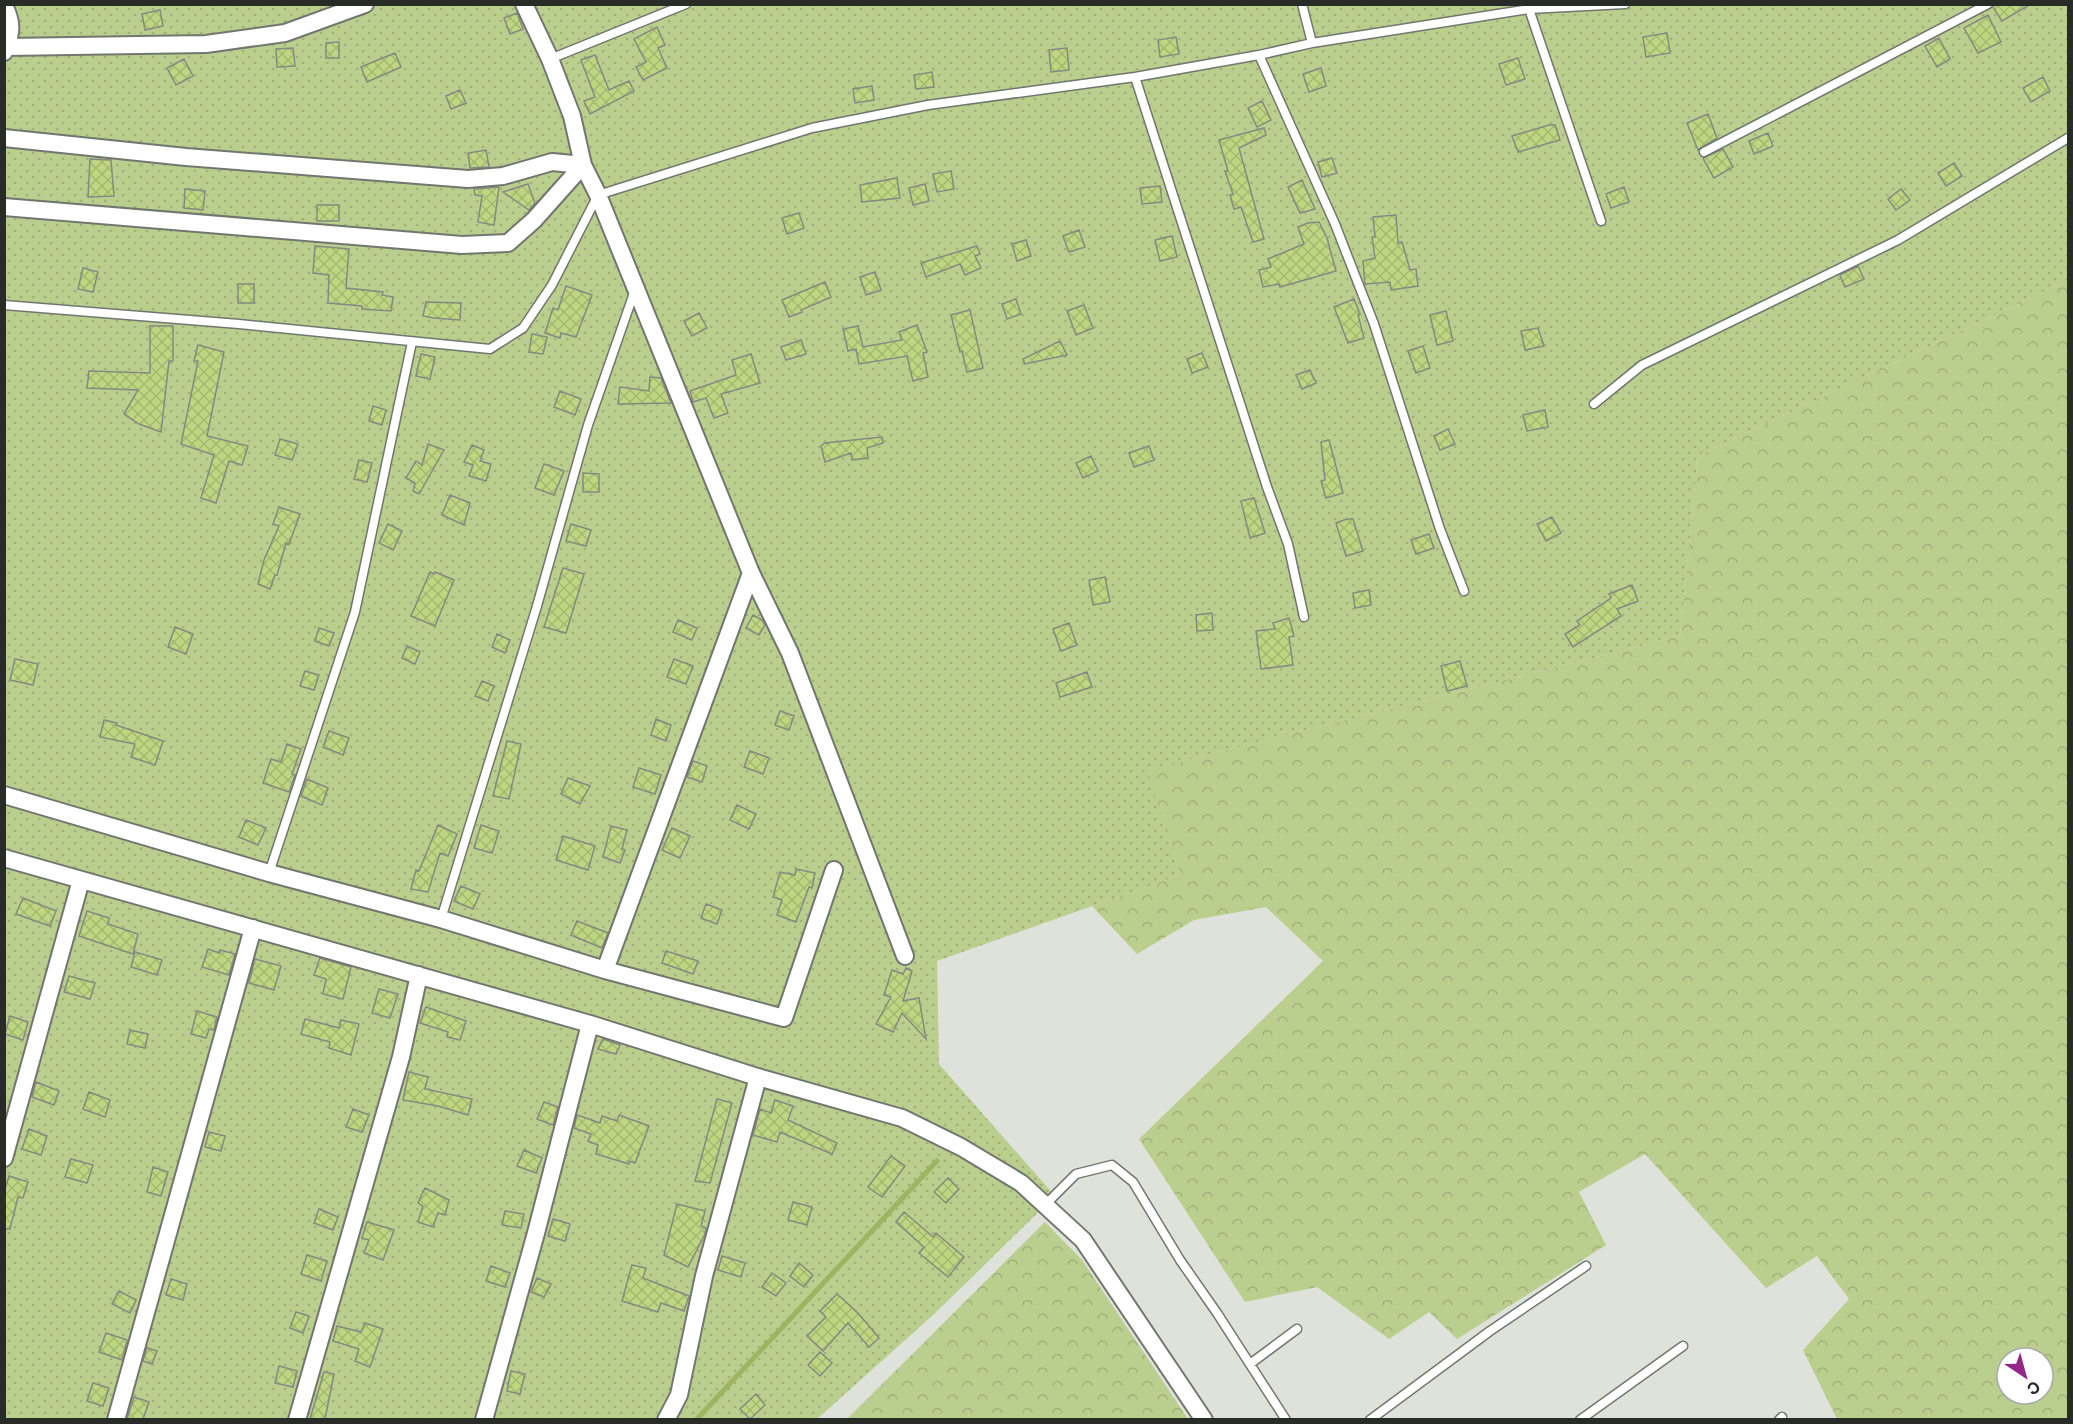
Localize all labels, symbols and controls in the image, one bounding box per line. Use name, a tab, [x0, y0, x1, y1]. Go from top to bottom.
north arrow	[1995, 1346, 2055, 1406]
text: С	[2023, 1377, 2044, 1400]

